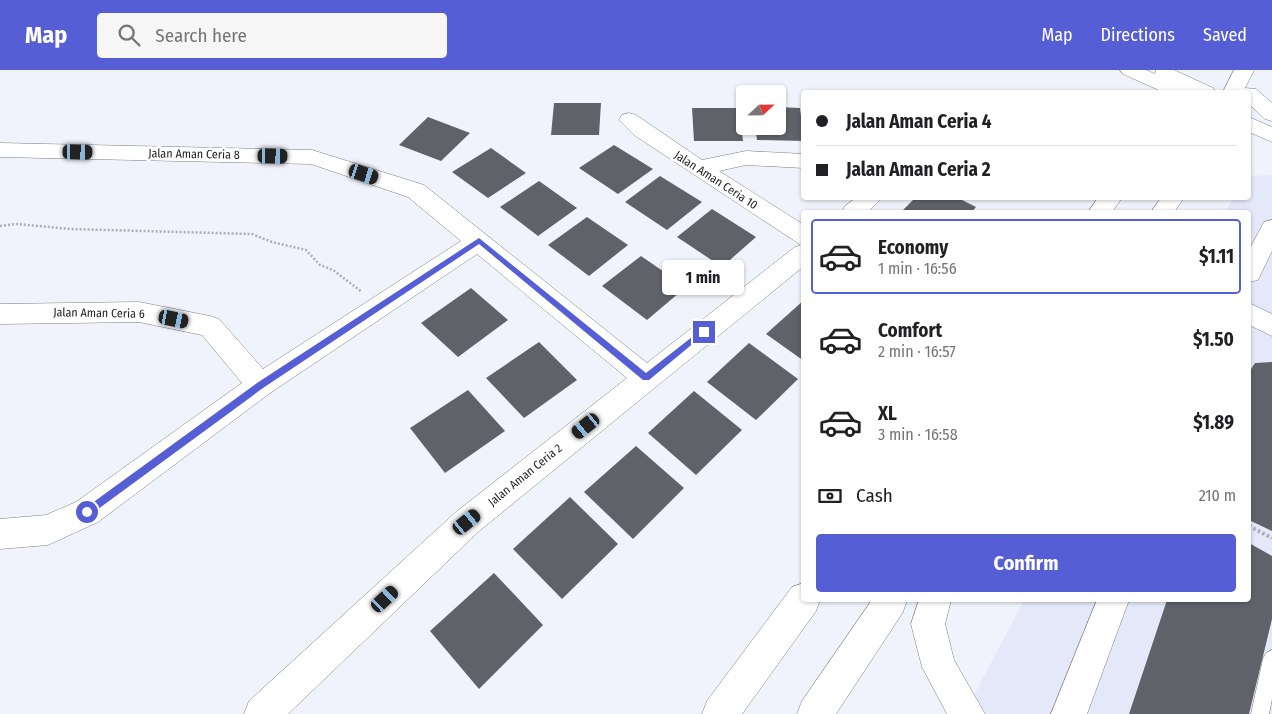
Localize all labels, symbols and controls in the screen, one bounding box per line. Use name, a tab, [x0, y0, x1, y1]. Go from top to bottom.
search box	[97, 13, 447, 58]
text: Map	[25, 21, 67, 49]
icon: search	[115, 21, 143, 49]
text: Search here	[155, 24, 247, 47]
text: Map	[1041, 24, 1073, 46]
text: Directions	[1101, 24, 1175, 46]
text: Saved	[1203, 24, 1247, 46]
north arrow	[736, 85, 786, 135]
map controls	[736, 85, 786, 135]
text: Jalan Aman Ceria 4	[846, 110, 992, 133]
car	[62, 144, 93, 160]
street label: Jalan Aman Ceria 8	[148, 146, 240, 162]
car	[257, 148, 288, 164]
street label: Jalan Aman Ceria 10	[672, 148, 760, 212]
text: Jalan Aman Ceria 2	[846, 158, 991, 181]
car	[347, 162, 380, 186]
icon: car	[818, 234, 863, 279]
text: Economy	[878, 236, 948, 259]
text: $1.11	[1199, 245, 1234, 268]
text: 1 min · 16:56	[878, 259, 957, 278]
callout: 1 min	[663, 260, 745, 294]
text: 1 min	[686, 268, 720, 287]
street label: Jalan Aman Ceria 6	[53, 305, 145, 321]
car	[157, 309, 190, 329]
icon: car	[818, 317, 863, 362]
text: Comfort	[878, 319, 942, 342]
route end	[693, 321, 715, 343]
text: $1.50	[1193, 328, 1234, 351]
text: 2 min · 16:57	[878, 342, 956, 361]
icon: car	[818, 400, 863, 445]
text: XL	[878, 402, 897, 425]
car	[569, 411, 602, 441]
text: $1.89	[1193, 411, 1234, 434]
text: 3 min · 16:58	[878, 425, 958, 444]
street label: Jalan Aman Ceria 2	[485, 441, 565, 509]
icon: cash	[816, 482, 844, 510]
text: Cash	[856, 484, 893, 507]
text: 210 m	[1199, 486, 1236, 505]
route start	[76, 501, 98, 523]
car	[450, 507, 483, 537]
button: Confirm	[816, 534, 1236, 592]
car	[368, 583, 401, 615]

